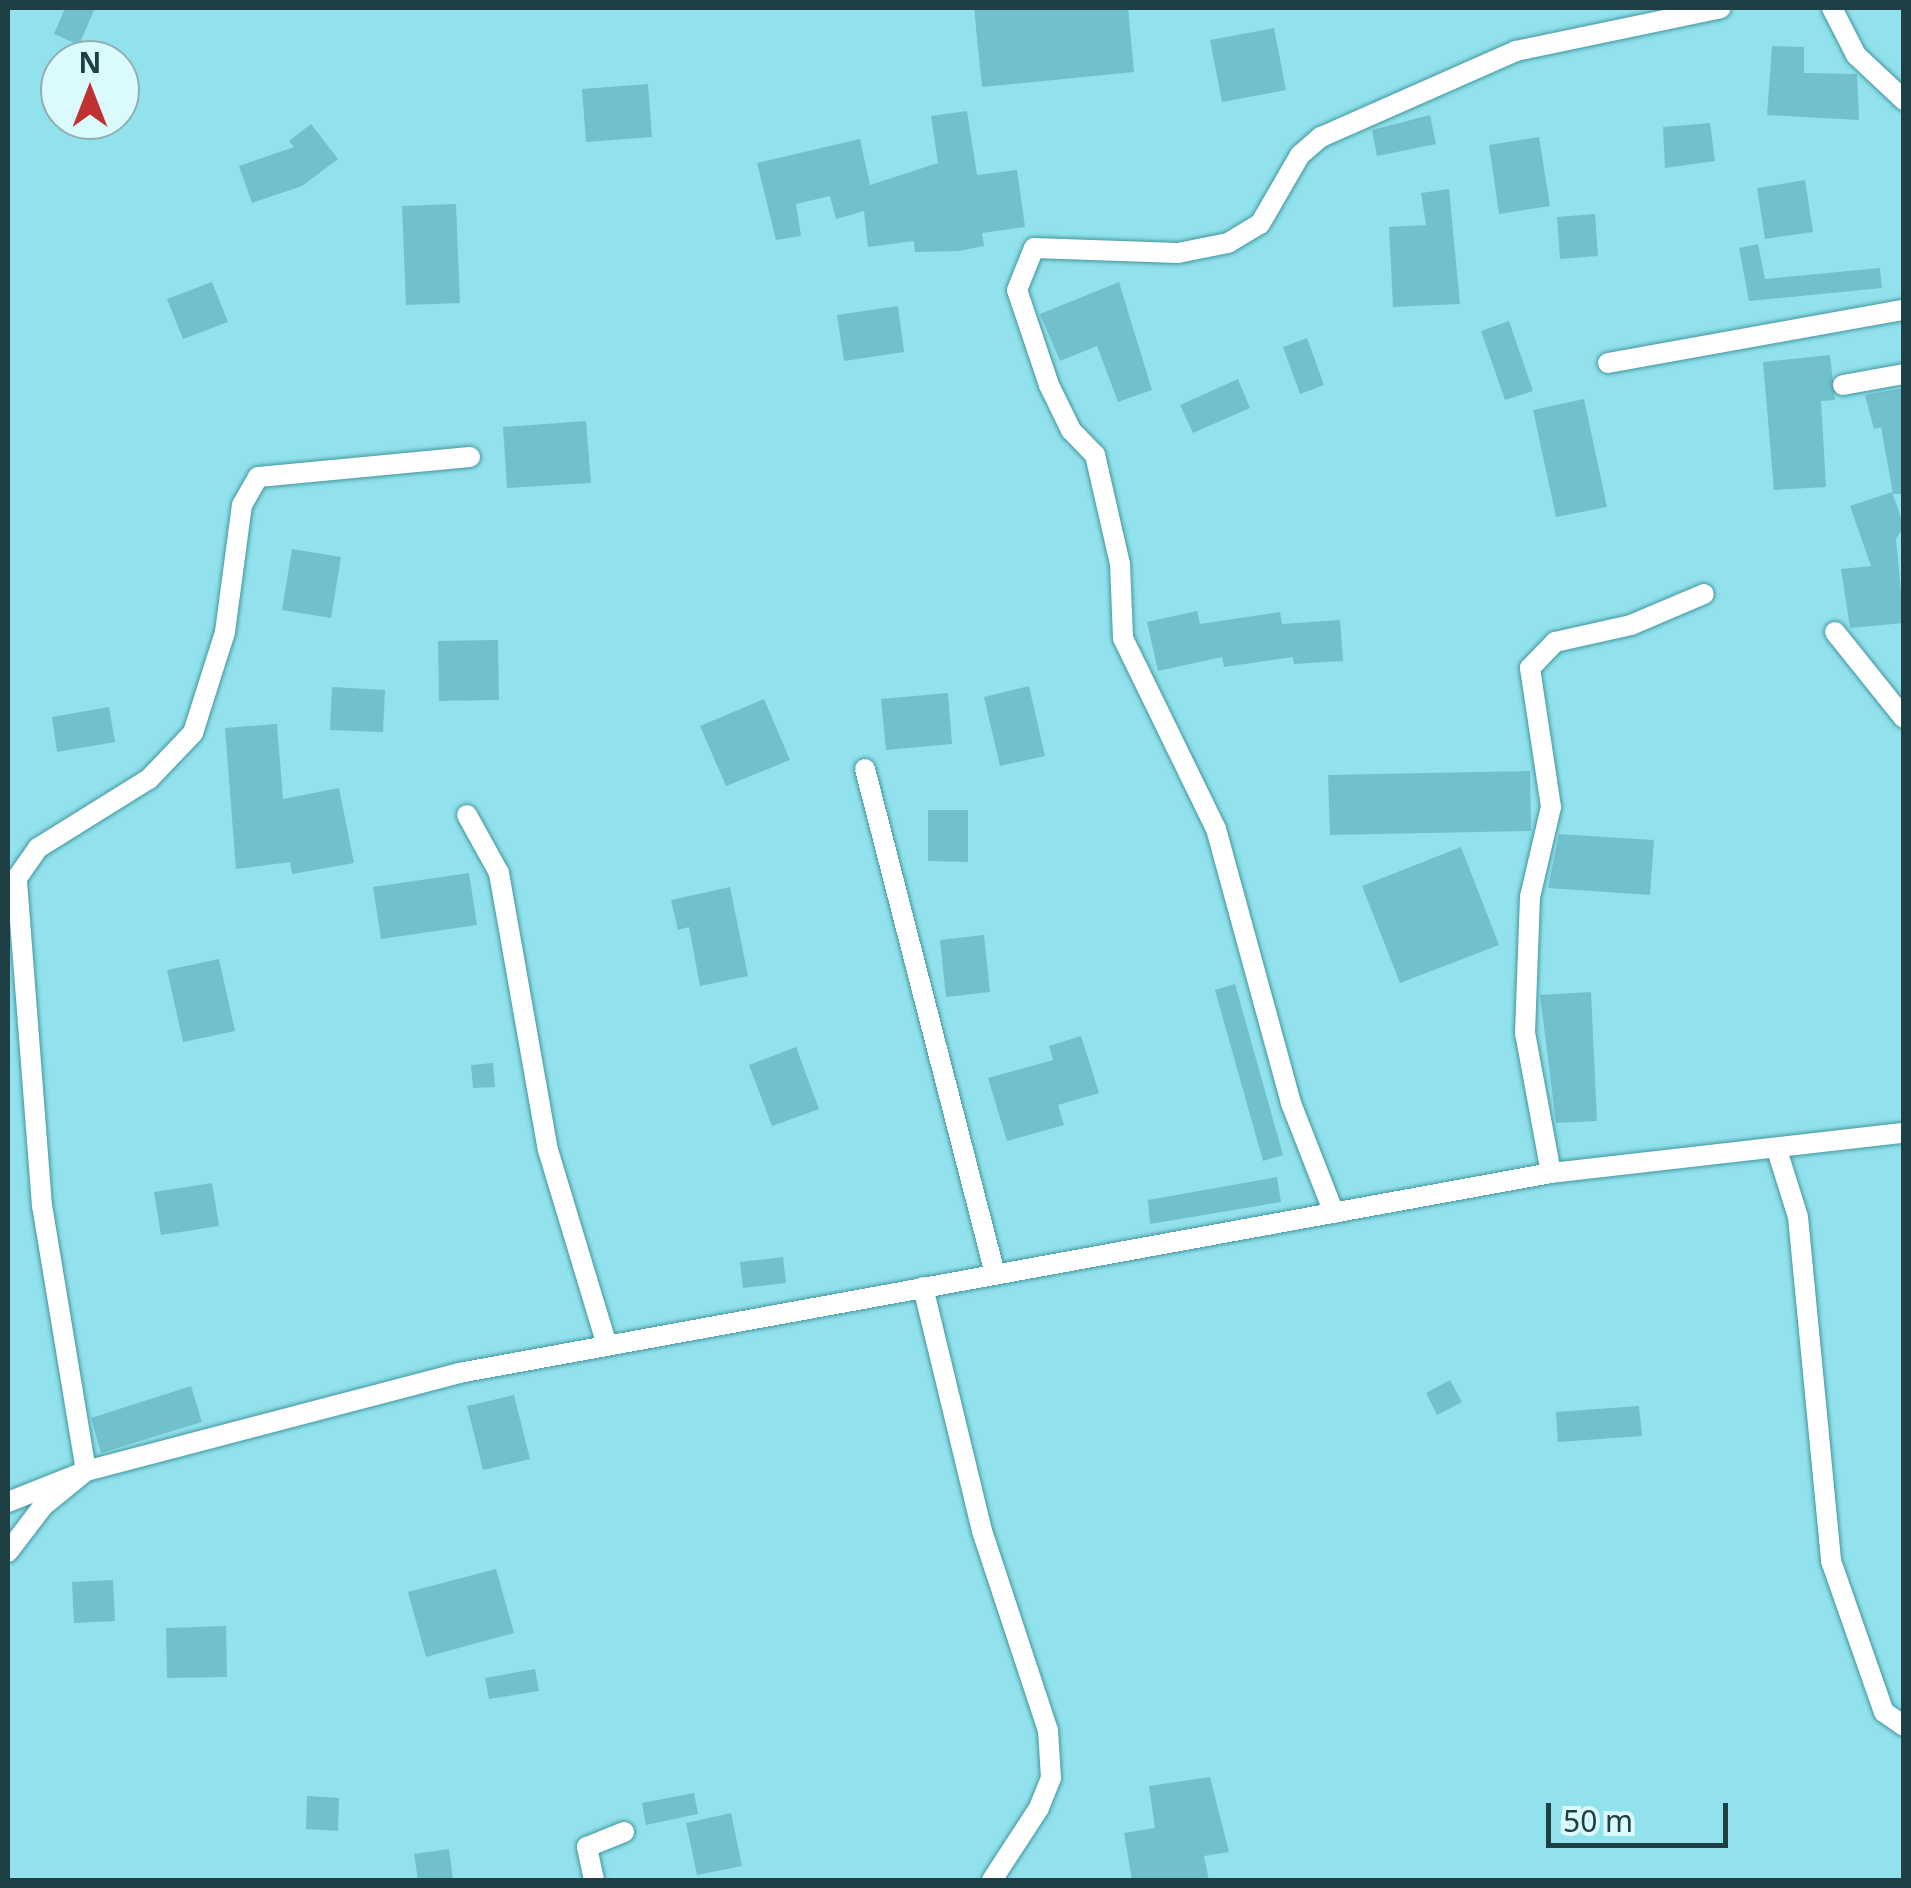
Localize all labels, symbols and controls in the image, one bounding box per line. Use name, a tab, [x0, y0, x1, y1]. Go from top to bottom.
north arrow	[40, 40, 140, 140]
text: N	[79, 43, 101, 81]
scale bar	[1551, 1783, 1734, 1845]
text: 50 m	[1563, 1800, 1633, 1841]

